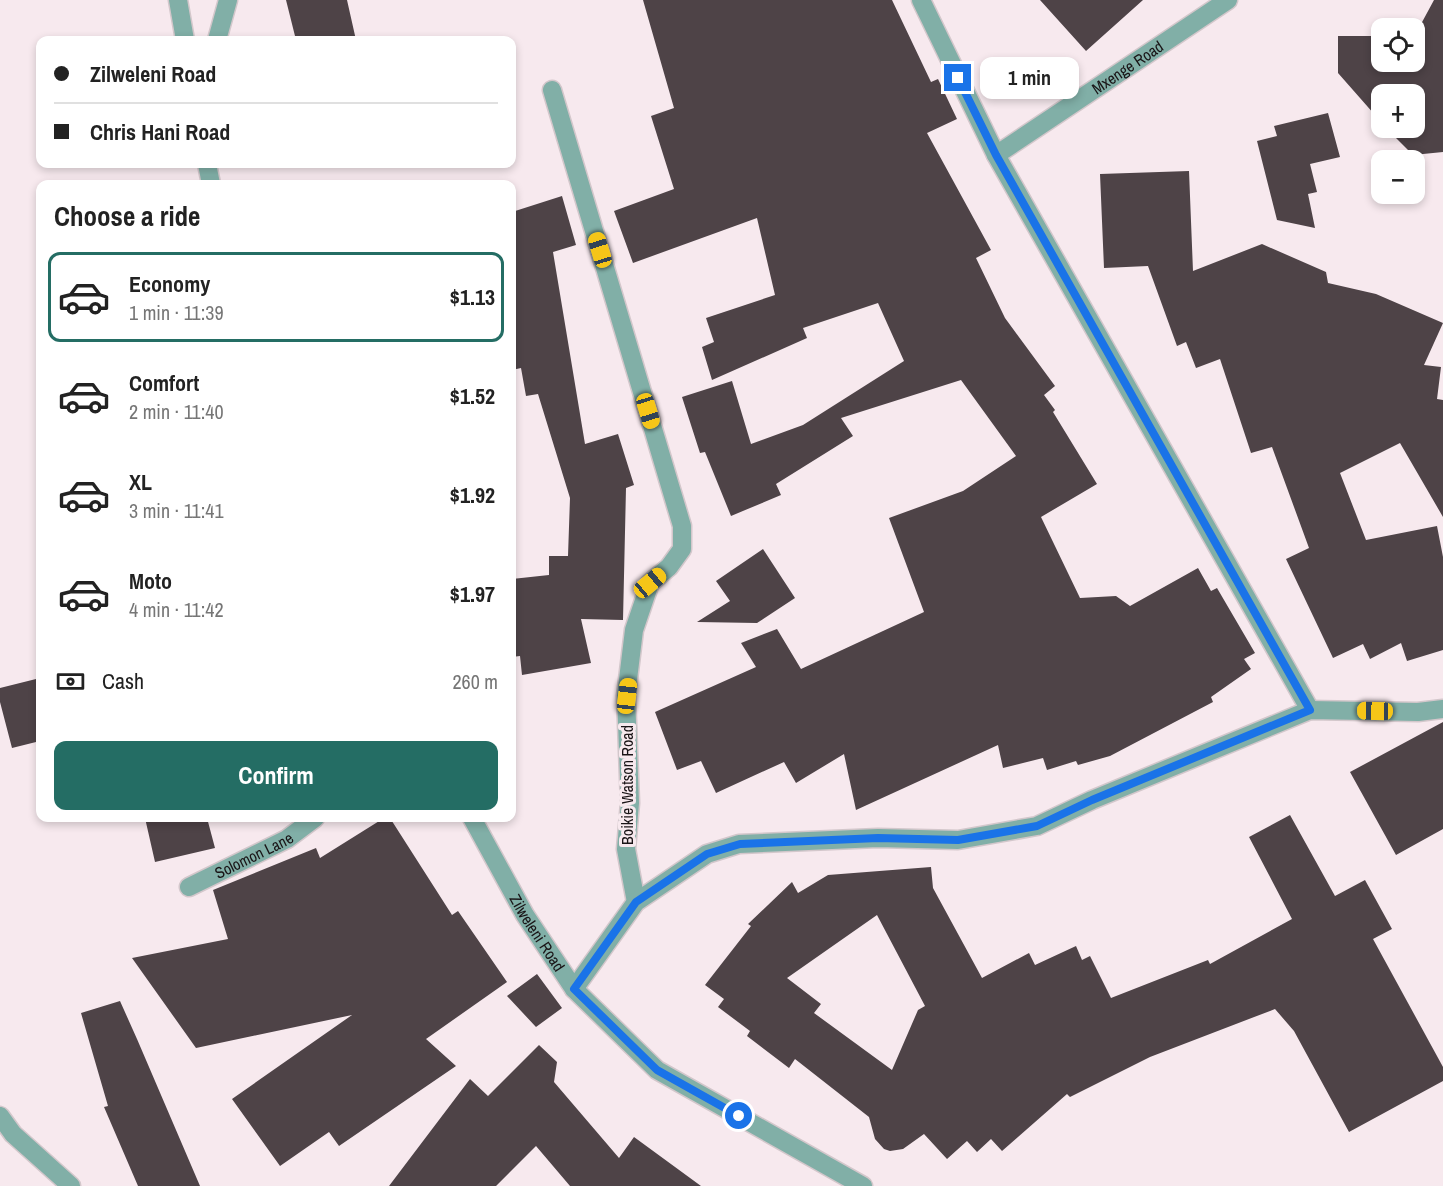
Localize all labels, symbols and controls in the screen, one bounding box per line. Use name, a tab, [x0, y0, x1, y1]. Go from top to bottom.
map controls	[1371, 18, 1425, 204]
button: locate	[1371, 18, 1425, 72]
street label: Mxenge Road	[1087, 35, 1167, 99]
callout: 1 min	[979, 57, 1078, 99]
text: Zilweleni Road	[90, 59, 216, 89]
route end	[944, 64, 971, 91]
text: 1 min	[1008, 64, 1051, 91]
button: +	[1371, 84, 1425, 138]
text: Chris Hani Road	[90, 117, 230, 147]
button: −	[1371, 150, 1425, 204]
text: Choose a ride	[54, 198, 200, 234]
car	[586, 230, 614, 270]
text: Economy	[129, 269, 210, 299]
icon: car	[57, 270, 111, 324]
text: $1.13	[450, 282, 495, 312]
text: 1 min · 11:39	[129, 299, 224, 326]
text: Comfort	[129, 368, 199, 398]
icon: car	[57, 369, 111, 423]
text: $1.52	[450, 381, 495, 411]
car	[634, 391, 662, 431]
text: 2 min · 11:40	[129, 398, 224, 425]
text: XL	[129, 467, 152, 497]
icon: car	[57, 468, 111, 522]
text: $1.92	[450, 480, 495, 510]
text: 3 min · 11:41	[129, 497, 224, 524]
car	[630, 565, 670, 601]
text: Moto	[129, 566, 172, 596]
icon: car	[57, 567, 111, 621]
text: $1.97	[450, 579, 495, 609]
text: 4 min · 11:42	[129, 596, 224, 623]
icon: cash	[54, 665, 87, 698]
text: Cash	[102, 666, 144, 696]
text: 260 m	[452, 668, 498, 695]
car	[616, 677, 638, 715]
car	[1357, 702, 1393, 720]
street label: Boikie Watson Road	[616, 725, 638, 845]
button: Confirm	[54, 741, 498, 810]
street label: Solomon Lane	[211, 827, 298, 884]
street label: Zilweleni Road	[505, 890, 570, 975]
route start	[725, 1102, 752, 1129]

